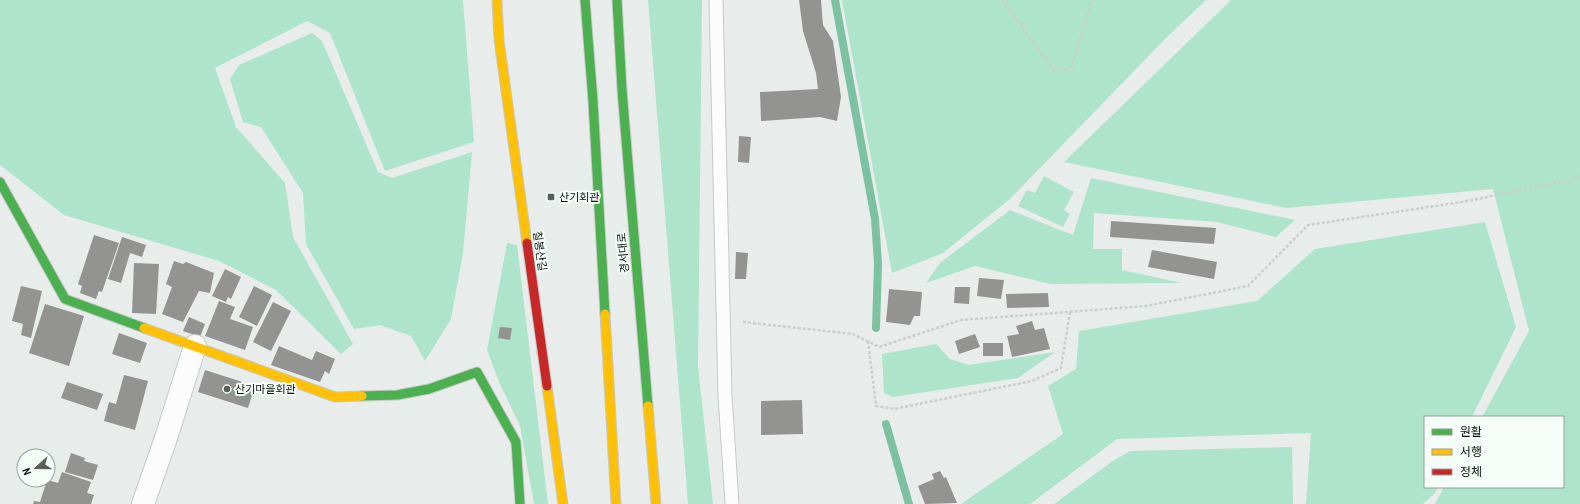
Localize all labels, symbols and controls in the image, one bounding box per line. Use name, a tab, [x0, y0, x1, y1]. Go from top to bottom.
place label: 산기회관	[559, 190, 599, 204]
marker: 산기회관	[546, 192, 556, 202]
street label: 칠봉산길	[530, 230, 550, 272]
street label: 경서대로	[614, 232, 632, 274]
place label: 산기마을회관	[235, 382, 296, 396]
marker: 산기마을회관	[222, 384, 232, 394]
legend	[1424, 416, 1564, 488]
text: 원활	[1460, 424, 1482, 440]
text: 서행	[1460, 444, 1482, 460]
north arrow	[16, 448, 56, 488]
text: 정체	[1460, 464, 1482, 480]
text: N	[19, 466, 34, 477]

